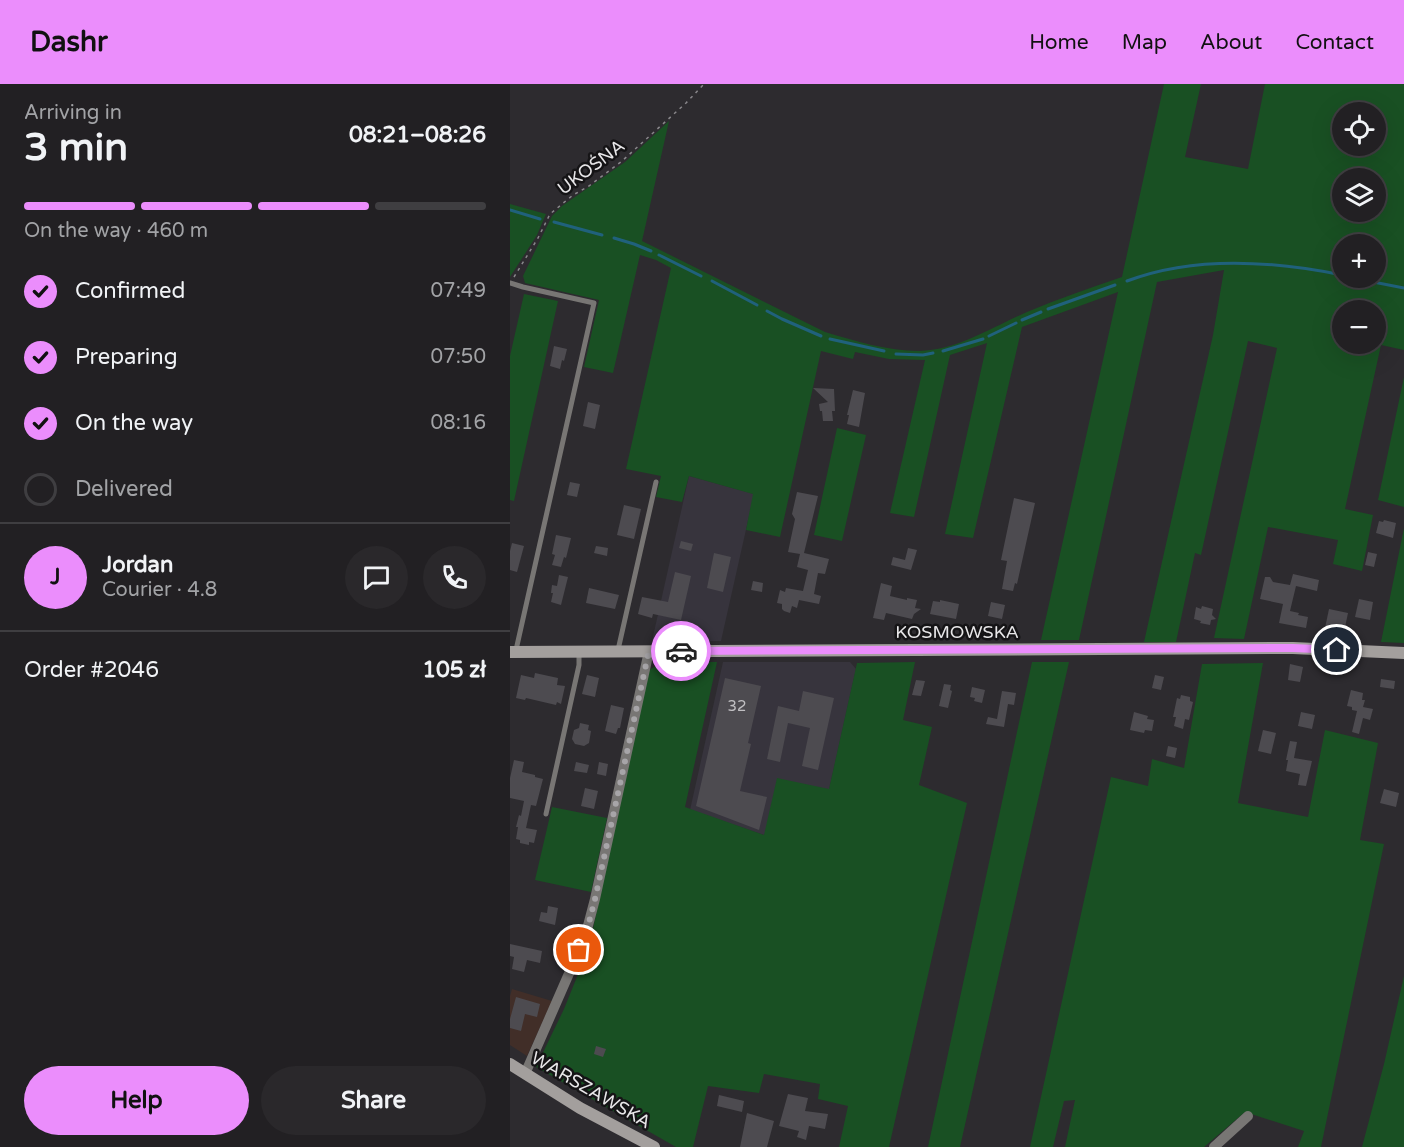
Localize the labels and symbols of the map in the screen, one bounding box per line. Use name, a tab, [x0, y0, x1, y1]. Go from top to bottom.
street label: UKOŚNA	[553, 135, 629, 199]
courier	[651, 621, 711, 681]
street label: KOSMOWSKA	[895, 621, 1019, 643]
pin	[1311, 624, 1362, 675]
house number: 32	[728, 697, 746, 715]
pin	[553, 924, 604, 975]
street label: WARSZAWSKA	[527, 1047, 655, 1133]

